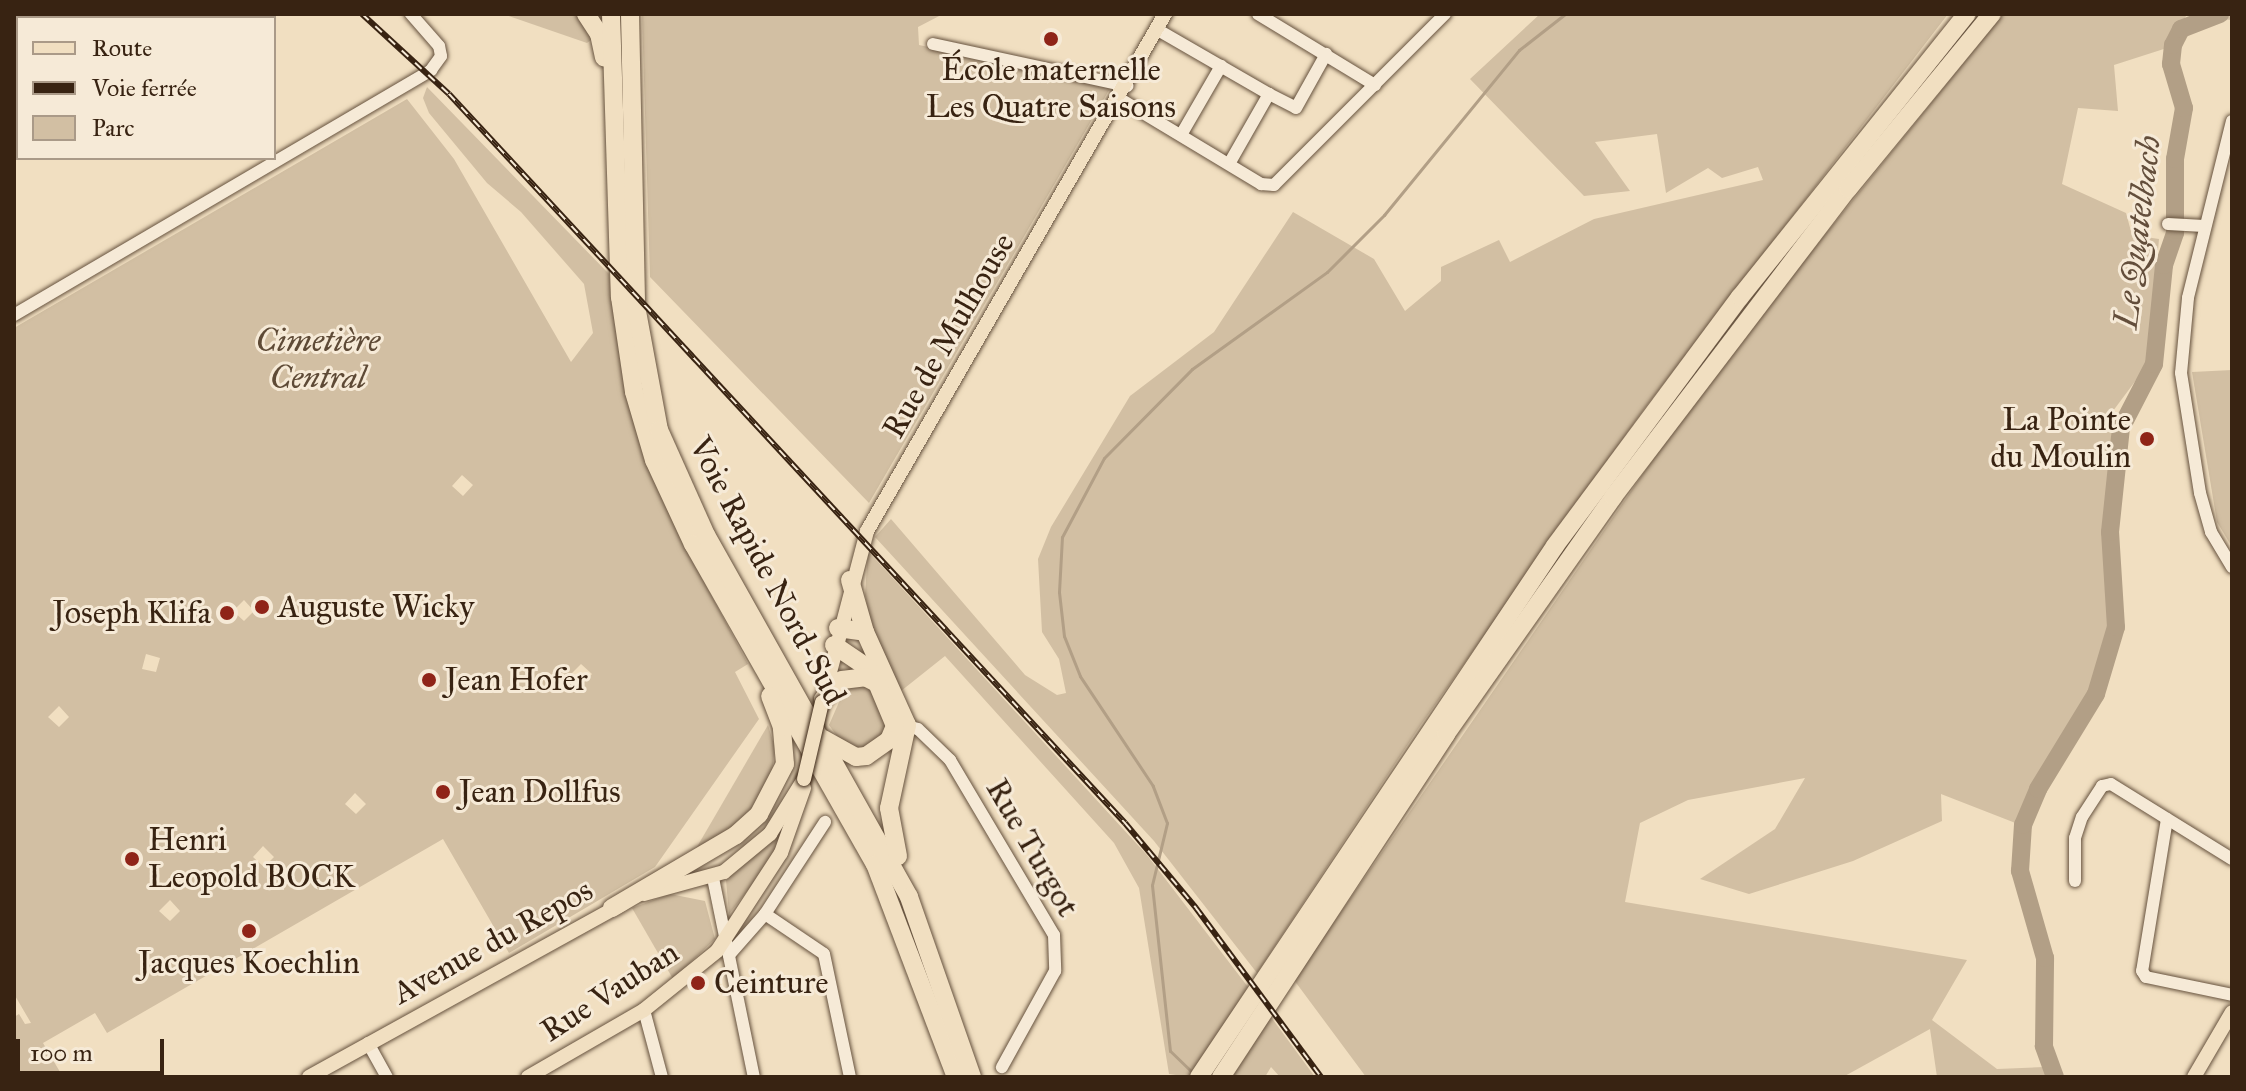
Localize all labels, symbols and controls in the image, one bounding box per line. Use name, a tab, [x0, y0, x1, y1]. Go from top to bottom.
legend	[16, 16, 276, 160]
marker: École maternelle Les Quatre Saisons	[1042, 30, 1060, 48]
text: Route	[92, 33, 152, 63]
place label: École maternelle Les Quatre Saisons	[926, 52, 1176, 127]
text: Voie ferrée	[92, 73, 197, 103]
text: Parc	[92, 113, 134, 143]
water label: Le Quatelbach	[2105, 133, 2169, 331]
street label: Rue de Mulhouse	[875, 227, 1023, 445]
park label: Cimetière Central	[256, 323, 380, 398]
place label: La Pointe du Moulin	[1990, 402, 2131, 477]
marker: La Pointe du Moulin	[2138, 430, 2156, 448]
street label: Voie Rapide Nord-Sud	[680, 431, 854, 711]
place label: Auguste Wicky	[278, 588, 474, 626]
place label: Joseph Klifa	[52, 594, 211, 632]
marker: Auguste Wicky	[253, 598, 271, 616]
marker: Joseph Klifa	[218, 604, 236, 622]
place label: Jean Hofer	[445, 661, 588, 699]
marker: Jean Hofer	[420, 671, 438, 689]
street label: Rue Turgot	[977, 772, 1087, 924]
place label: Jean Dollfus	[459, 773, 621, 811]
marker: Jean Dollfus	[434, 783, 452, 801]
place label: Henri Leopold BOCK	[148, 822, 355, 897]
marker: Henri Leopold BOCK	[123, 850, 141, 868]
street label: Avenue du Repos	[386, 871, 600, 1013]
marker: Jacques Koechlin	[240, 922, 258, 940]
street label: Rue Vauban	[534, 933, 686, 1051]
place label: Jacques Koechlin	[138, 944, 360, 982]
place label: Ceinture	[714, 964, 829, 1002]
marker: Ceinture	[689, 974, 707, 992]
scale bar	[20, 1023, 168, 1073]
text: 100 m	[30, 1038, 93, 1068]

